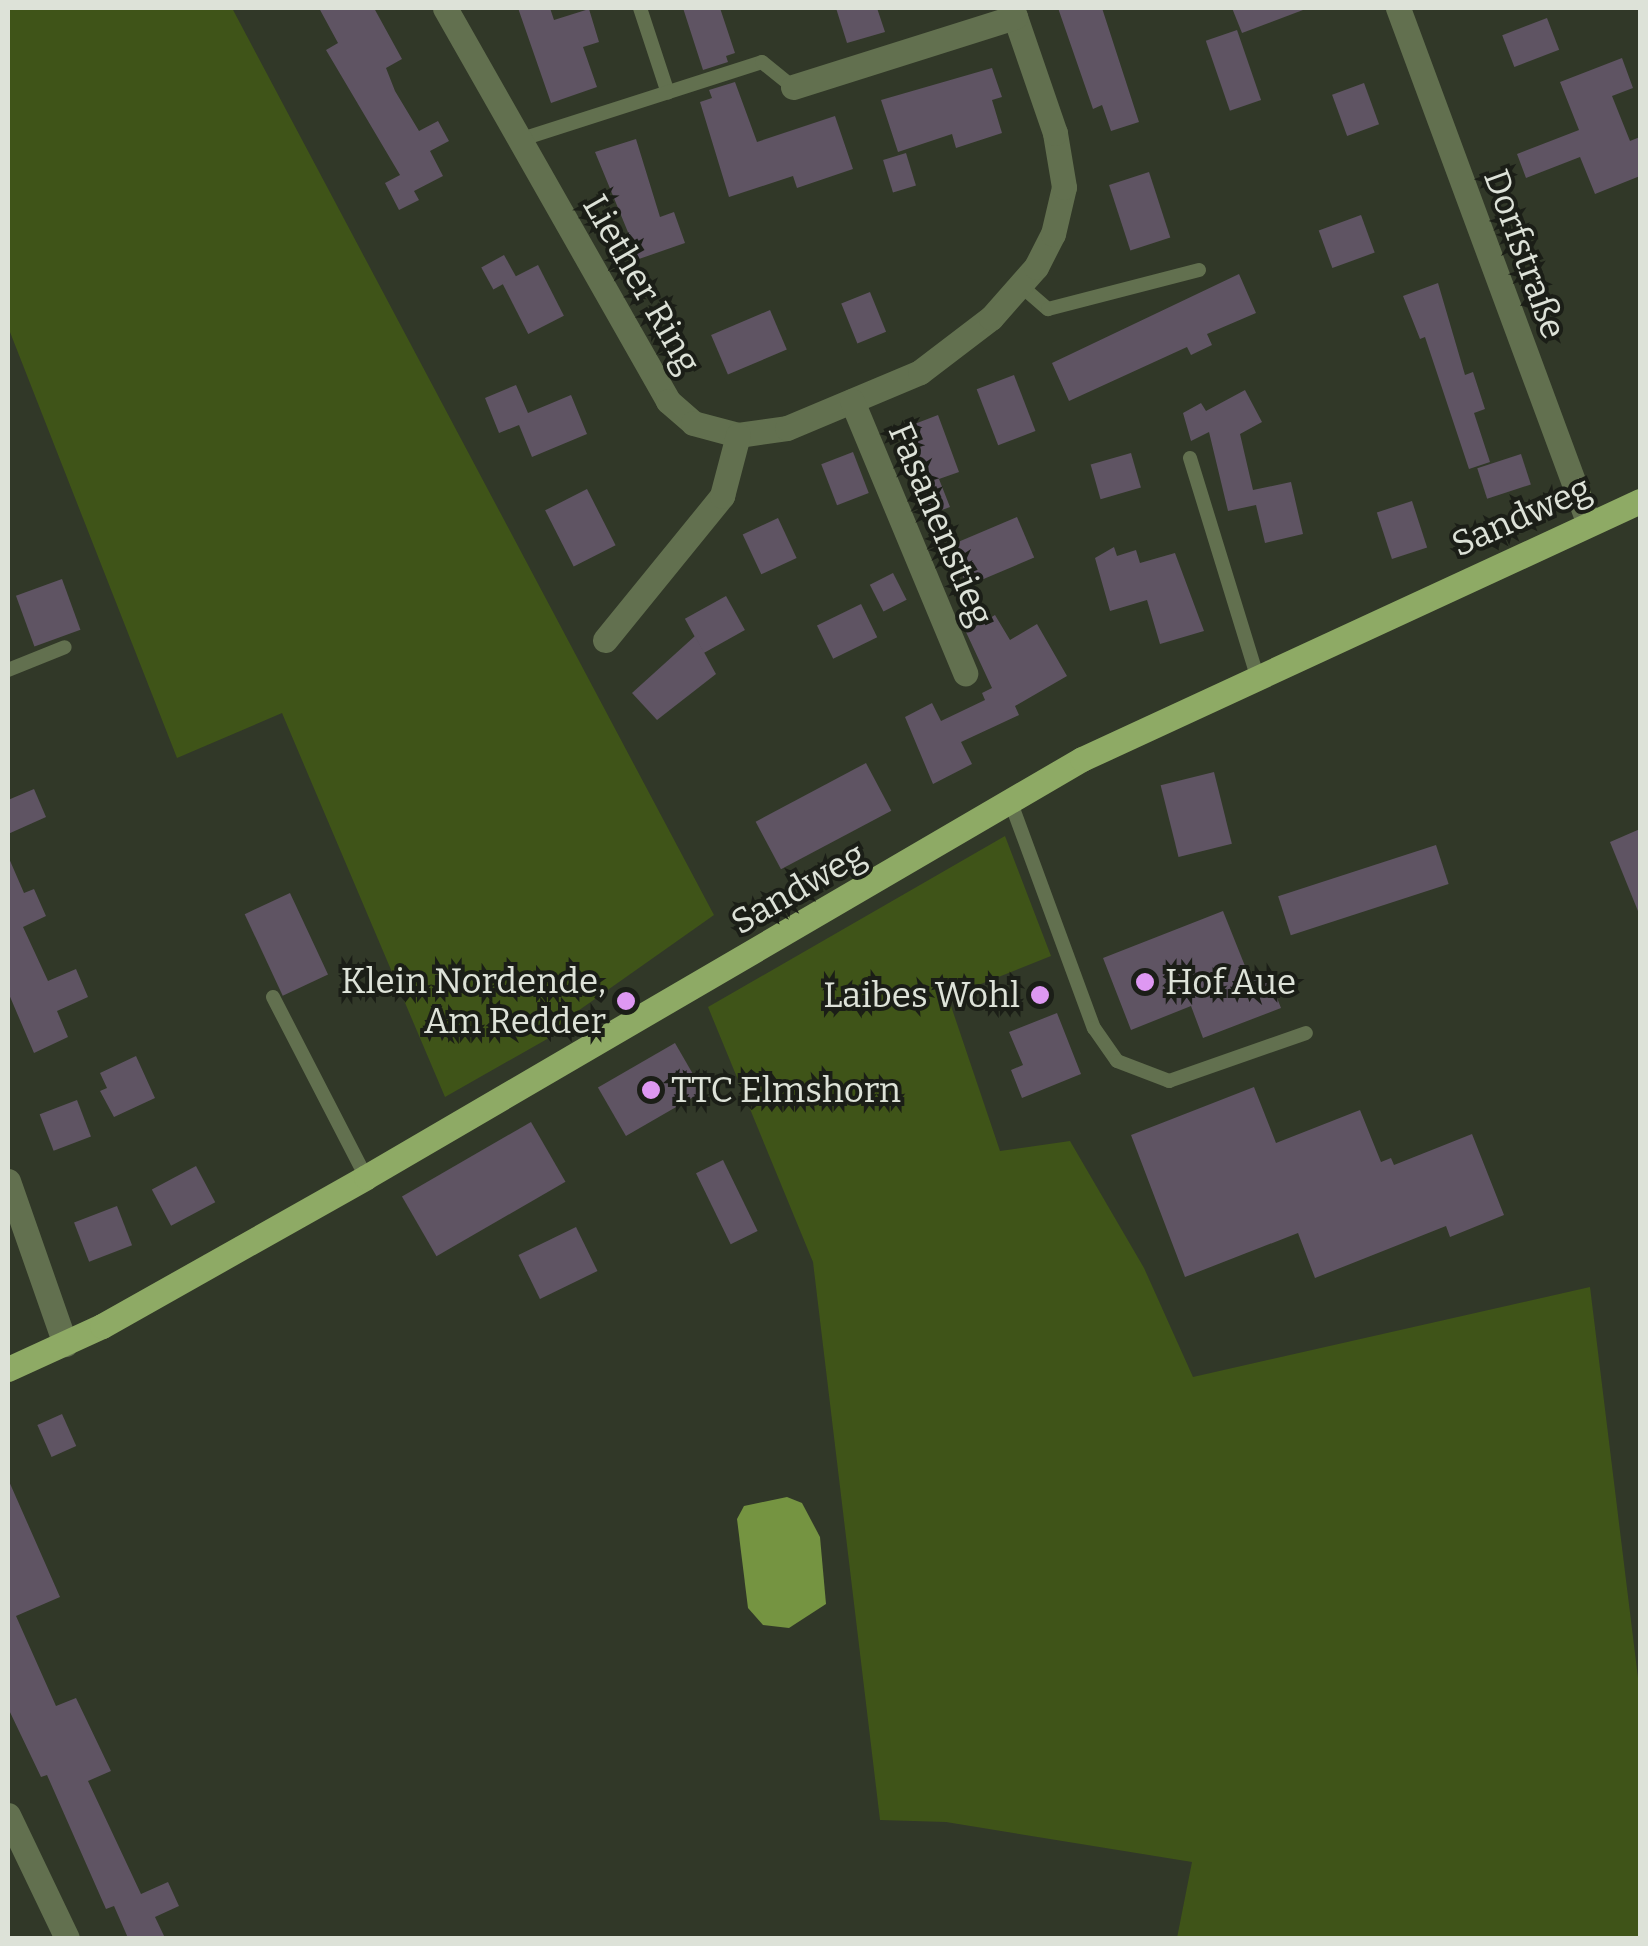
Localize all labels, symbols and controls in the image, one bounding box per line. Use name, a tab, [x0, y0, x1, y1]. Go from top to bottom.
street label: Dorfstraße	[1475, 164, 1575, 344]
street label: Liether Ring	[574, 187, 710, 381]
street label: Fasanenstieg	[880, 417, 1002, 631]
street label: Sandweg	[1445, 467, 1597, 565]
street label: Sandweg	[724, 833, 872, 943]
place label: Klein Nordende, Am Redder	[341, 960, 606, 1042]
place label: Hof Aue	[1165, 961, 1296, 1003]
marker: Hof Aue	[1134, 971, 1156, 993]
place label: Laibes Wohl	[823, 974, 1020, 1016]
marker: Laibes Wohl	[1029, 984, 1051, 1006]
marker: Klein Nordende, Am Redder	[615, 990, 637, 1012]
place label: TTC Elmshorn	[671, 1069, 901, 1111]
marker: TTC Elmshorn	[640, 1079, 662, 1101]

